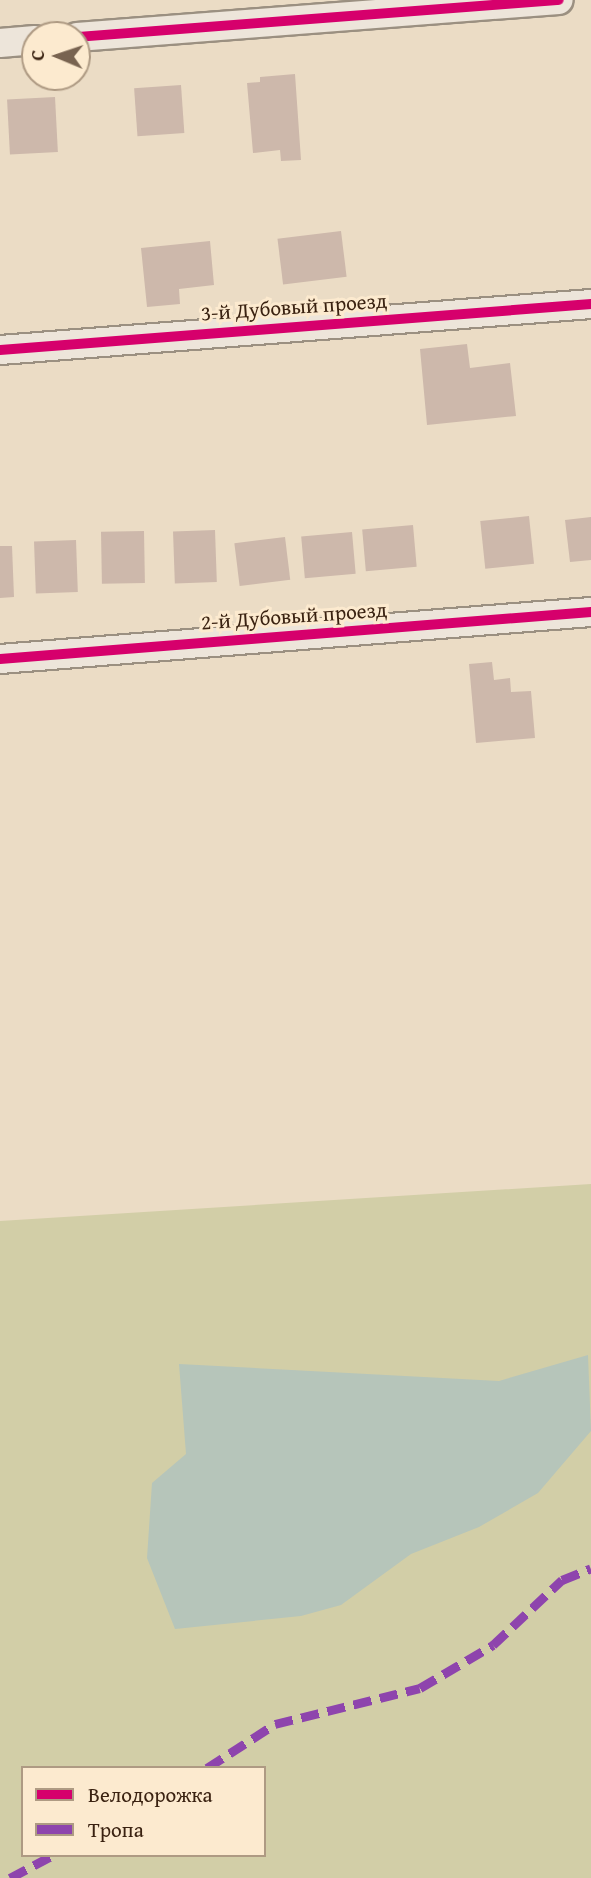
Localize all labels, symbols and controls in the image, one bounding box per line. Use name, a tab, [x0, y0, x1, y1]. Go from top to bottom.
north arrow	[21, 21, 91, 91]
text: С	[23, 49, 51, 61]
street label: 3-й Дубовый проезд	[200, 288, 388, 326]
street label: 2-й Дубовый проезд	[200, 597, 388, 635]
legend	[21, 1766, 266, 1857]
text: Велодорожка	[88, 1779, 213, 1810]
text: Тропа	[88, 1814, 144, 1845]

